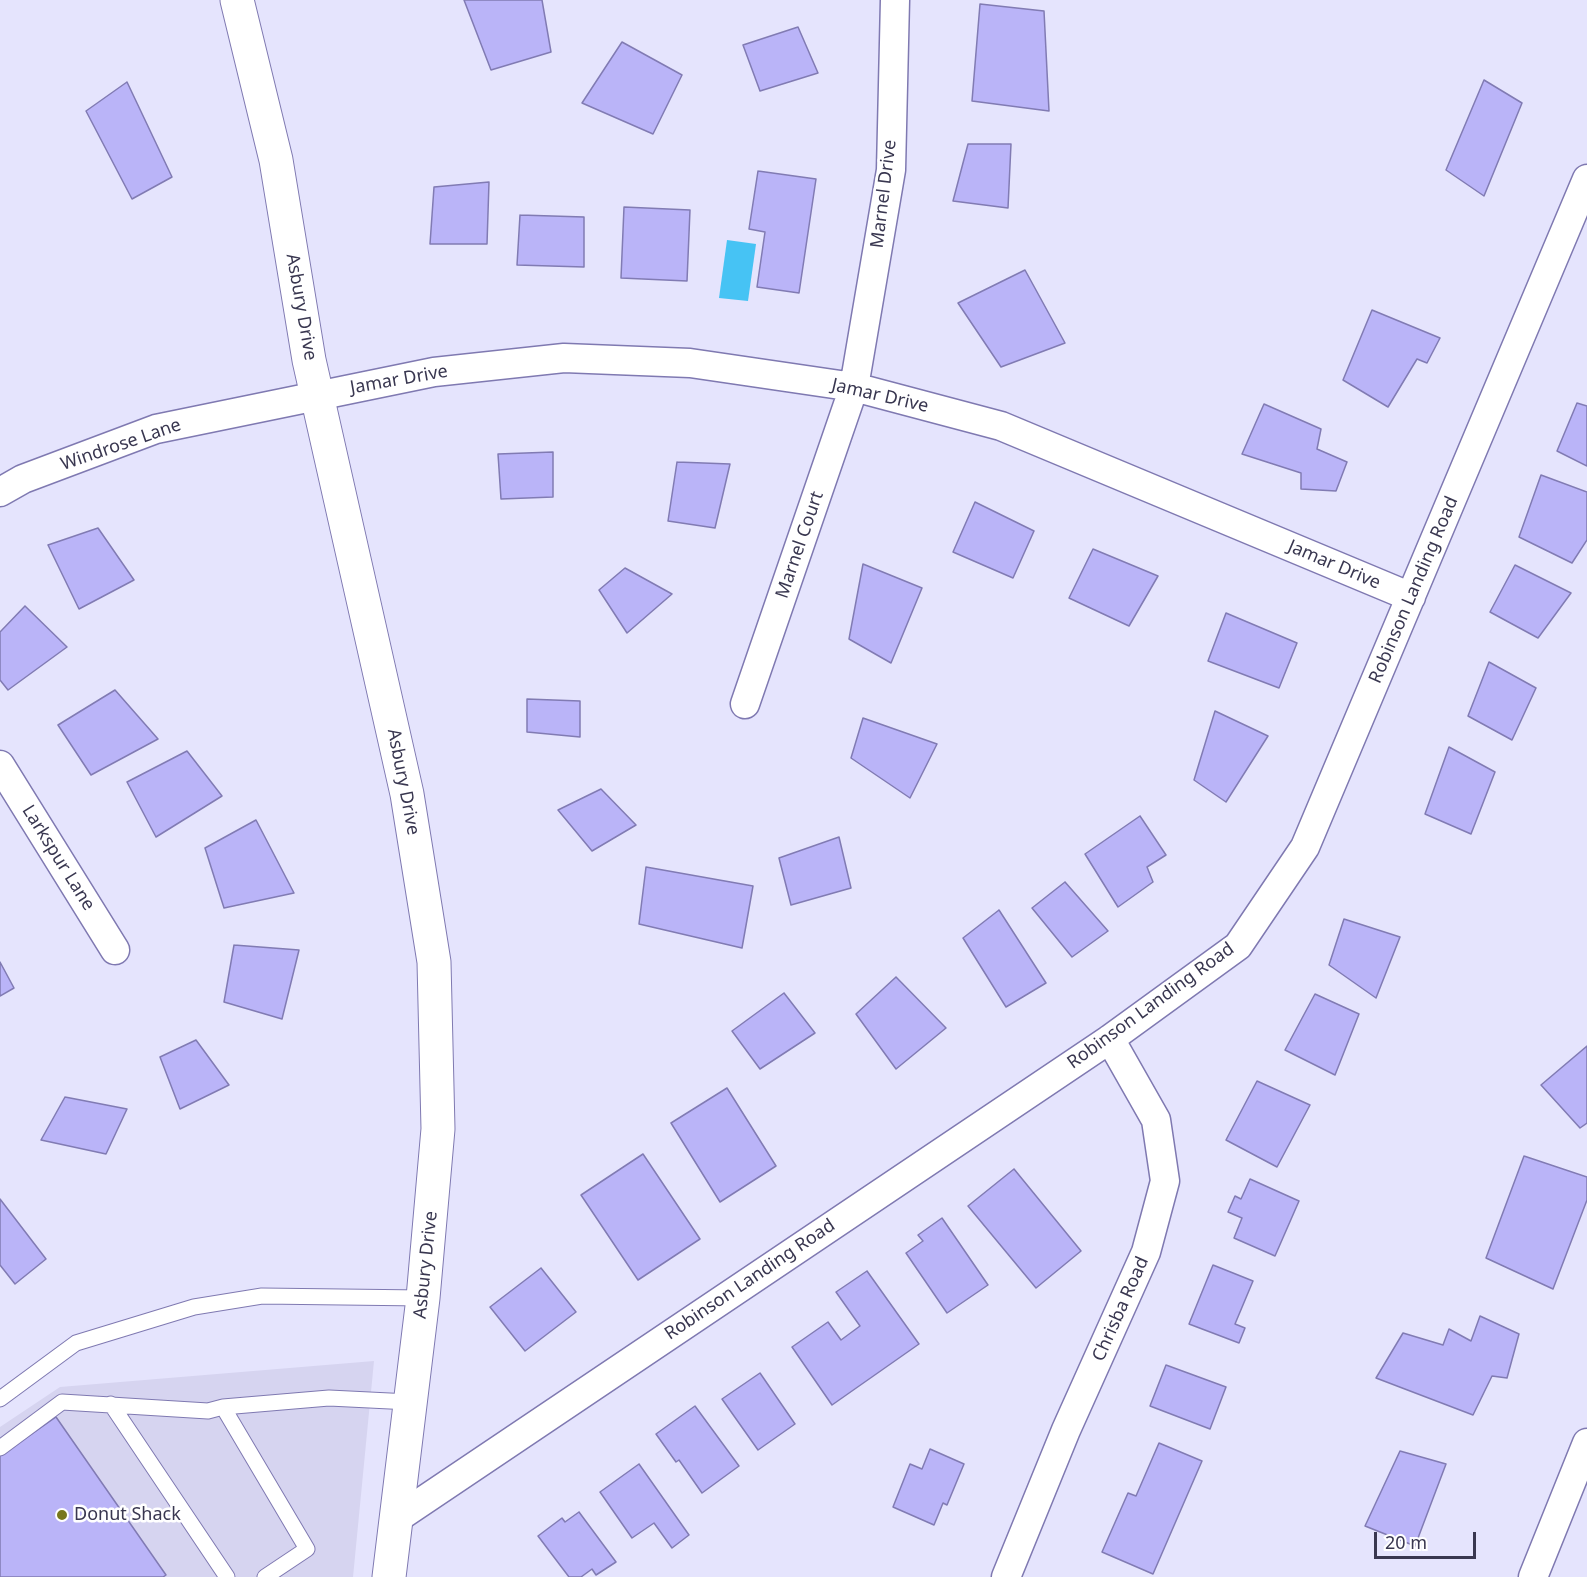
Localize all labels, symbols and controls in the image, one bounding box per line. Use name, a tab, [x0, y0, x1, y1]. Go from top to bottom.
street label: Marnel Drive	[867, 139, 901, 249]
street label: Asbury Drive	[281, 252, 321, 362]
street label: Jamar Drive	[349, 361, 449, 399]
street label: Jamar Drive	[830, 374, 930, 418]
street label: Windrose Lane	[58, 414, 184, 476]
street label: Marnel Court	[772, 489, 828, 601]
street label: Robinson Landing Road	[1365, 493, 1463, 687]
street label: Jamar Drive	[1284, 536, 1384, 594]
street label: Asbury Drive	[382, 727, 424, 837]
street label: Larkspur Lane	[17, 801, 99, 915]
street label: Robinson Landing Road	[1063, 938, 1239, 1074]
street label: Asbury Drive	[410, 1210, 442, 1320]
street label: Robinson Landing Road	[661, 1215, 839, 1345]
street label: Chrisba Road	[1088, 1253, 1154, 1365]
place label: Donut Shack	[74, 1504, 181, 1526]
marker: Donut Shack	[55, 1508, 69, 1522]
scale bar	[1377, 1520, 1479, 1558]
text: 20 m	[1385, 1530, 1427, 1554]

